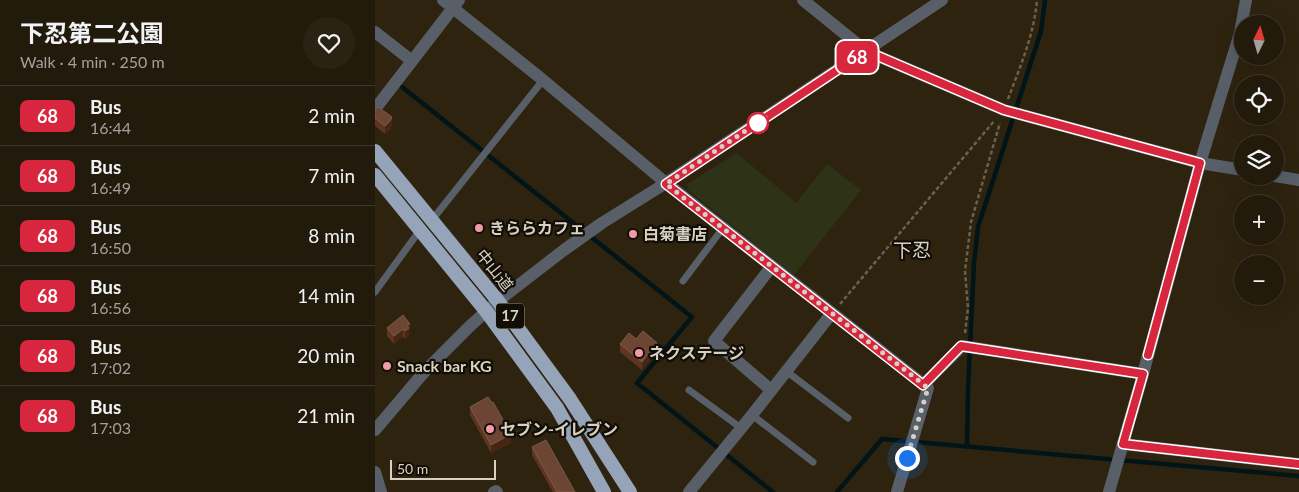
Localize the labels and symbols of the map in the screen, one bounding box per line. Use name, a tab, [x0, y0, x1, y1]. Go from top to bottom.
north arrow	[1234, 15, 1284, 65]
line badge: 68	[835, 41, 879, 73]
unlabelled marker	[747, 112, 769, 134]
place label: きららカフェ	[489, 218, 585, 237]
marker: きららカフェ	[473, 222, 485, 234]
place label: 白菊書店	[643, 224, 707, 243]
marker: 白菊書店	[627, 228, 639, 240]
district label: 下忍	[893, 238, 931, 261]
street label: 中山道	[473, 245, 518, 294]
road number: 17	[496, 304, 524, 328]
place label: ネクステージ	[649, 343, 744, 362]
marker: ネクステージ	[633, 347, 645, 359]
place label: Snack bar KG	[397, 356, 492, 375]
marker: Snack bar KG	[381, 360, 393, 372]
place label: セブン-イレブン	[500, 419, 618, 438]
marker: セブン-イレブン	[484, 423, 496, 435]
your location	[895, 446, 920, 471]
scale bar	[390, 457, 496, 480]

